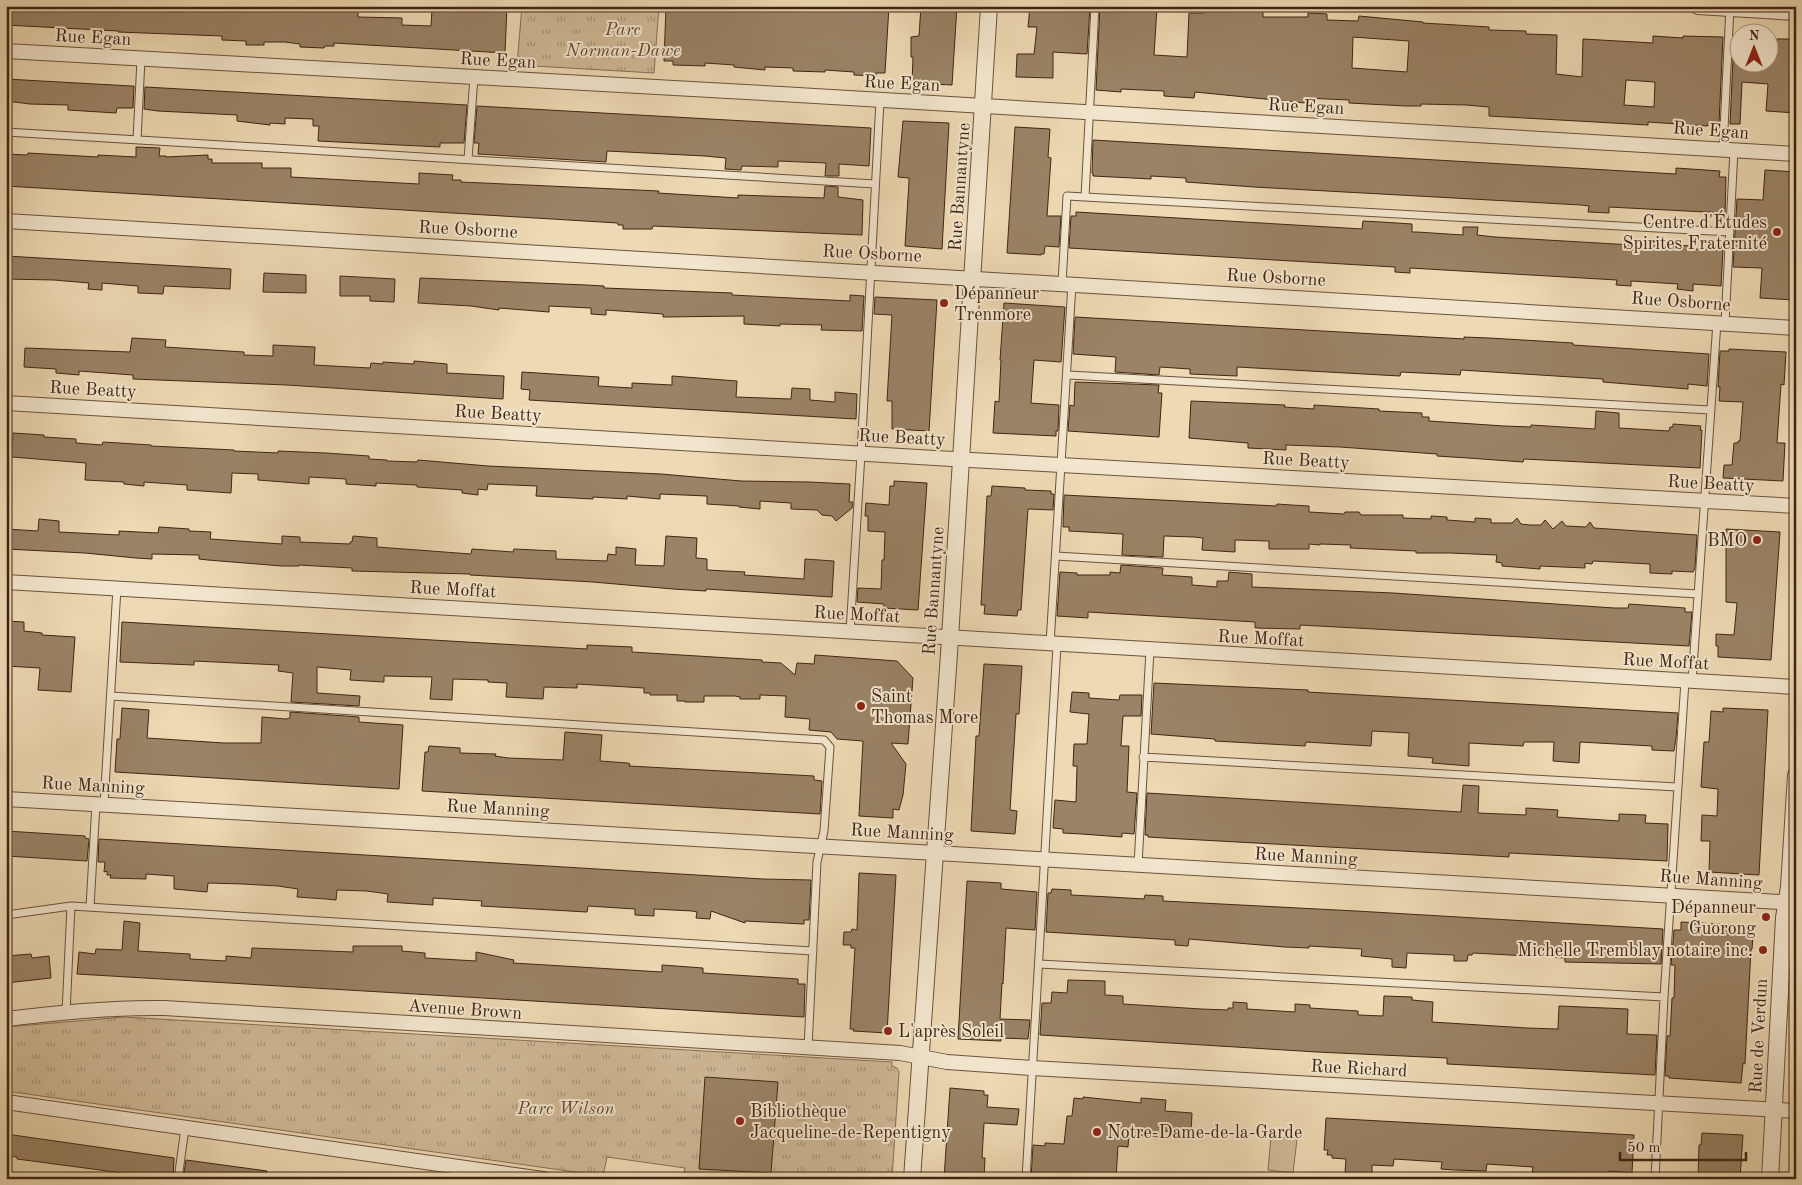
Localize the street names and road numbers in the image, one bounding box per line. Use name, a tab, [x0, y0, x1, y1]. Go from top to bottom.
street label: Rue Egan	[54, 27, 132, 49]
street label: Rue Egan	[459, 50, 537, 72]
street label: Rue Egan	[863, 73, 941, 95]
street label: Rue Egan	[1267, 96, 1345, 118]
street label: Rue Egan	[1672, 119, 1750, 143]
street label: Rue Bannantyne	[947, 122, 973, 252]
street label: Rue Osborne	[418, 218, 518, 242]
street label: Rue Osborne	[822, 242, 922, 266]
street label: Rue Osborne	[1226, 266, 1326, 290]
street label: Rue Osborne	[1631, 290, 1731, 314]
street label: Rue Beatty	[49, 379, 138, 401]
street label: Rue Beatty	[454, 403, 543, 425]
street label: Rue Beatty	[858, 427, 947, 449]
street label: Rue Beatty	[1262, 450, 1351, 472]
street label: Rue Beatty	[1667, 473, 1756, 495]
street label: Rue Bannantyne	[921, 526, 947, 656]
street label: Rue Moffat	[409, 579, 497, 601]
street label: Rue Moffat	[813, 604, 901, 626]
street label: Rue Moffat	[1217, 628, 1305, 650]
street label: Rue Moffat	[1622, 651, 1710, 673]
street label: Rue Manning	[41, 774, 145, 798]
street label: Rue Manning	[446, 797, 550, 821]
street label: Rue Manning	[850, 821, 954, 845]
street label: Rue Manning	[1254, 845, 1358, 869]
street label: Rue Manning	[1659, 867, 1763, 893]
street label: Rue de Verdun	[1747, 978, 1771, 1094]
street label: Avenue Brown	[407, 997, 523, 1023]
street label: Rue Richard	[1310, 1057, 1408, 1081]

